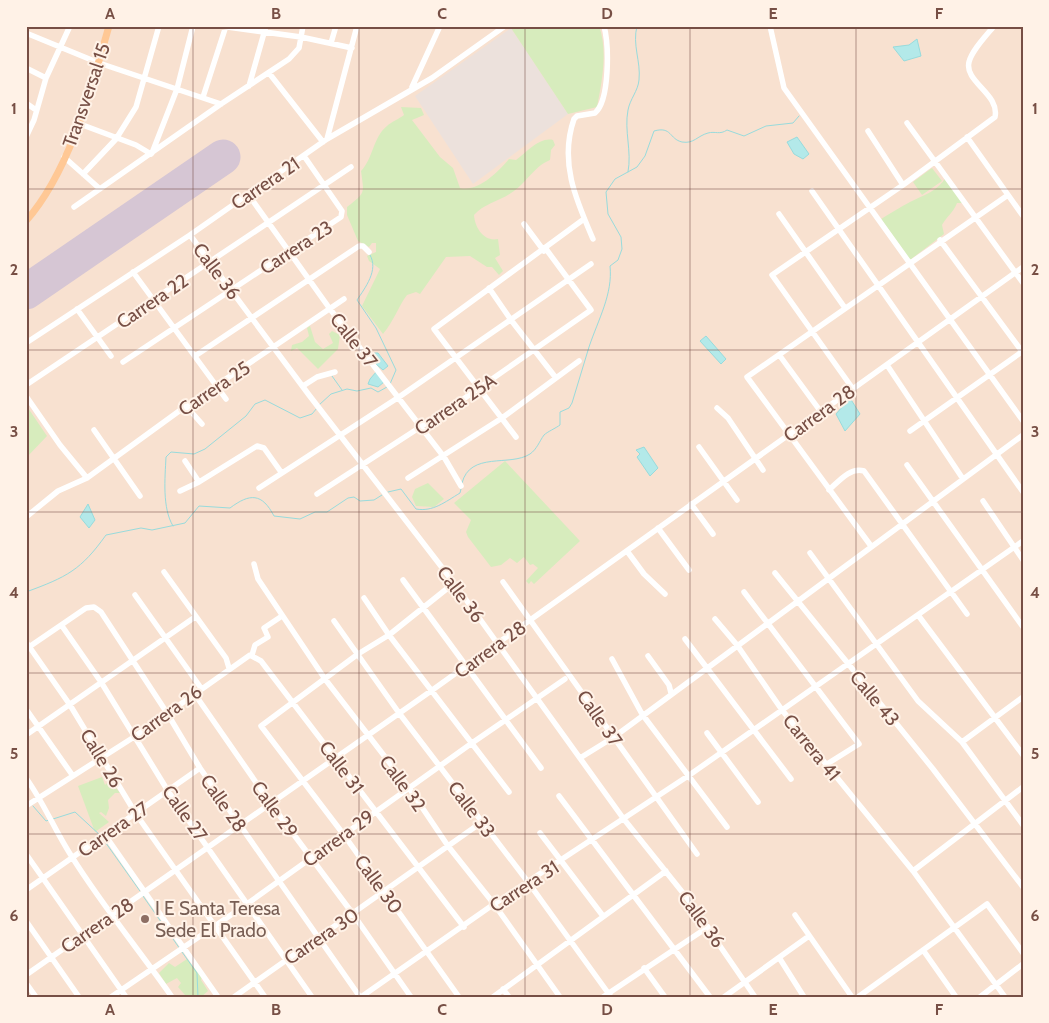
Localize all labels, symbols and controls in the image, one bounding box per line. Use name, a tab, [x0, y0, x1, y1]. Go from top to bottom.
text: A	[105, 4, 115, 23]
text: B	[271, 4, 281, 23]
text: C	[437, 4, 447, 23]
text: D	[601, 4, 613, 23]
text: E	[768, 4, 778, 23]
text: F	[935, 4, 944, 23]
street label: Transversal 15	[58, 40, 115, 150]
text: 1	[11, 99, 17, 118]
text: 1	[1032, 99, 1038, 118]
street label: Carrera 21	[227, 152, 304, 215]
street label: Carrera 23	[256, 215, 337, 279]
street label: Calle 36	[188, 239, 245, 304]
text: 2	[10, 260, 18, 279]
text: 2	[1031, 260, 1039, 279]
street label: Carrera 22	[112, 269, 192, 334]
street label: Calle 37	[325, 308, 382, 373]
street label: Carrera 25	[174, 356, 255, 421]
street label: Carrera 25A	[410, 369, 501, 440]
street label: Carrera 28	[779, 380, 860, 447]
text: 3	[10, 422, 18, 441]
text: 3	[1031, 422, 1039, 441]
street label: Calle 36	[432, 562, 489, 627]
text: 4	[9, 583, 19, 602]
text: 4	[1030, 583, 1040, 602]
street label: Carrera 28	[450, 616, 531, 683]
street label: Calle 43	[845, 666, 904, 731]
street label: Carrera 26	[126, 680, 206, 747]
street label: Calle 37	[572, 686, 627, 751]
street label: Carrera 41	[778, 709, 845, 785]
street label: Calle 26	[75, 725, 128, 792]
street label: Calle 31	[314, 736, 369, 798]
text: 5	[10, 744, 18, 763]
text: 5	[1031, 744, 1039, 763]
street label: Calle 32	[375, 751, 431, 816]
street label: Calle 28	[195, 770, 252, 837]
street label: Calle 29	[246, 776, 303, 842]
street label: Calle 33	[443, 777, 500, 842]
street label: Calle 27	[157, 781, 212, 846]
street label: Carrera 27	[73, 796, 153, 862]
street label: Carrera 29	[298, 805, 378, 872]
street label: Calle 30	[350, 850, 408, 918]
street label: Carrera 31	[485, 856, 563, 917]
street label: Calle 36	[673, 886, 730, 952]
street label: Carrera 28	[56, 893, 138, 958]
place label: I E Santa Teresa Sede El Prado	[155, 897, 280, 942]
street label: Carrera 30	[280, 903, 363, 970]
text: 6	[10, 906, 19, 925]
text: 6	[1031, 906, 1040, 925]
marker: I E Santa Teresa Sede El Prado	[139, 913, 151, 925]
text: A	[105, 1000, 115, 1019]
text: B	[271, 1000, 281, 1019]
text: C	[437, 1000, 447, 1019]
text: D	[601, 1000, 613, 1019]
text: E	[768, 1000, 778, 1019]
text: F	[935, 1000, 944, 1019]

